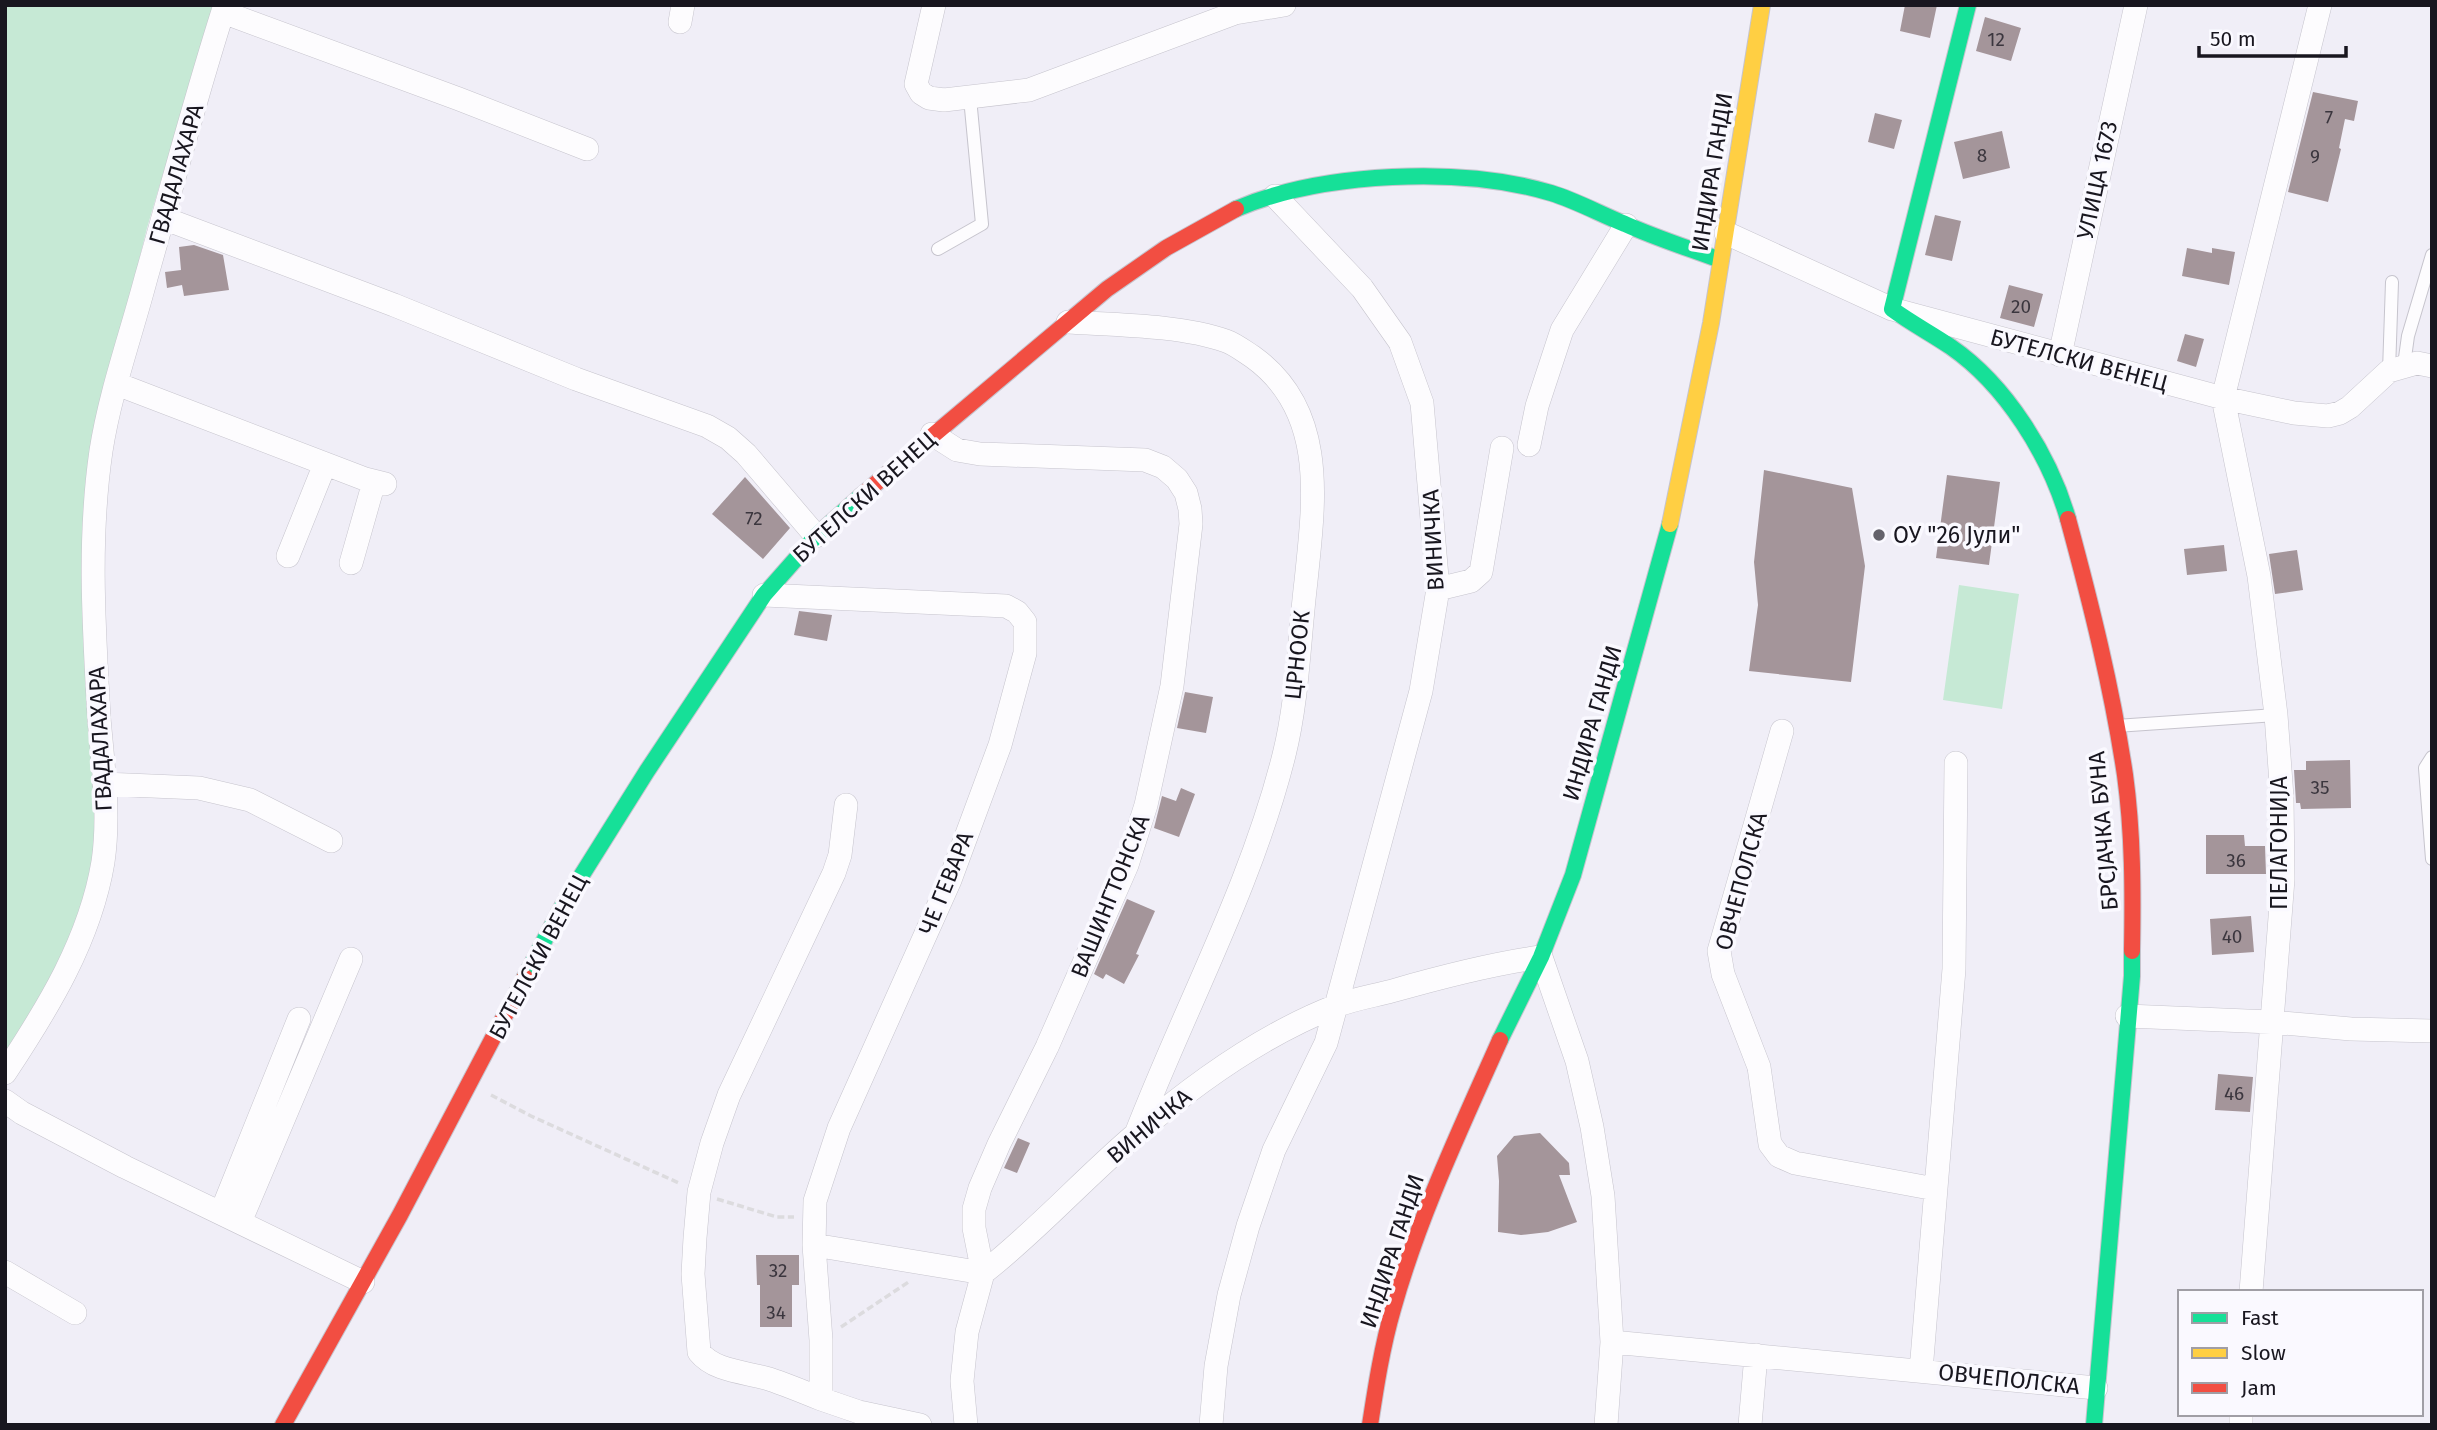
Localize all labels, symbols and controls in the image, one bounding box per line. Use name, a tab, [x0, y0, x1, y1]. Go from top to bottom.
scale bar	[2199, 14, 2346, 58]
text: 50 m	[2210, 26, 2256, 52]
house number: 12	[1987, 28, 2005, 51]
street label: ИНДИРА ГАНДИ	[1686, 91, 1738, 253]
street label: ГВАДАЛАХАРА	[143, 100, 210, 248]
house number: 7	[2325, 106, 2333, 129]
street label: УЛИЦА 1673	[2071, 118, 2123, 242]
house number: 8	[1977, 144, 1987, 167]
house number: 9	[2310, 145, 2320, 168]
house number: 20	[2011, 295, 2031, 318]
street label: БУТЕЛСКИ ВЕНЕЦ	[1987, 323, 2171, 397]
street label: БУТЕЛСКИ ВЕНЕЦ	[787, 426, 941, 568]
street label: ВИНИЧКА	[1416, 488, 1450, 592]
house number: 72	[745, 507, 763, 530]
place label: ОУ "26 Јули"	[1893, 521, 2020, 549]
marker: ОУ "26 Јули"	[1871, 527, 1887, 543]
street label: ЦРНООК	[1278, 608, 1316, 701]
street label: ИНДИРА ГАНДИ	[1556, 642, 1628, 804]
street label: ГВАДАЛАХАРА	[82, 665, 118, 812]
street label: БРСЈАЧКА БУНА	[2082, 749, 2124, 912]
street label: ПЕЛАГОНИЈА	[2265, 775, 2293, 910]
house number: 35	[2310, 776, 2330, 799]
street label: ОВЧЕПОЛСКА	[1709, 808, 1773, 953]
street label: ВАШИНГТОНСКА	[1065, 810, 1156, 982]
street label: ЧЕ ГЕВАРА	[913, 827, 980, 939]
house number: 36	[2226, 849, 2246, 872]
street label: БУТЕЛСКИ ВЕНЕЦ	[483, 870, 593, 1044]
house number: 40	[2222, 925, 2242, 948]
street label: ВИНИЧКА	[1101, 1082, 1198, 1169]
house number: 46	[2224, 1082, 2244, 1105]
street label: ИНДИРА ГАНДИ	[1354, 1170, 1430, 1332]
house number: 32	[769, 1259, 787, 1282]
legend	[2178, 1290, 2423, 1416]
house number: 34	[766, 1301, 786, 1324]
text: Fast	[2241, 1305, 2279, 1331]
text: Slow	[2241, 1340, 2286, 1366]
street label: ОВЧЕПОЛСКА	[1937, 1358, 2082, 1400]
text: Jam	[2241, 1375, 2277, 1401]

